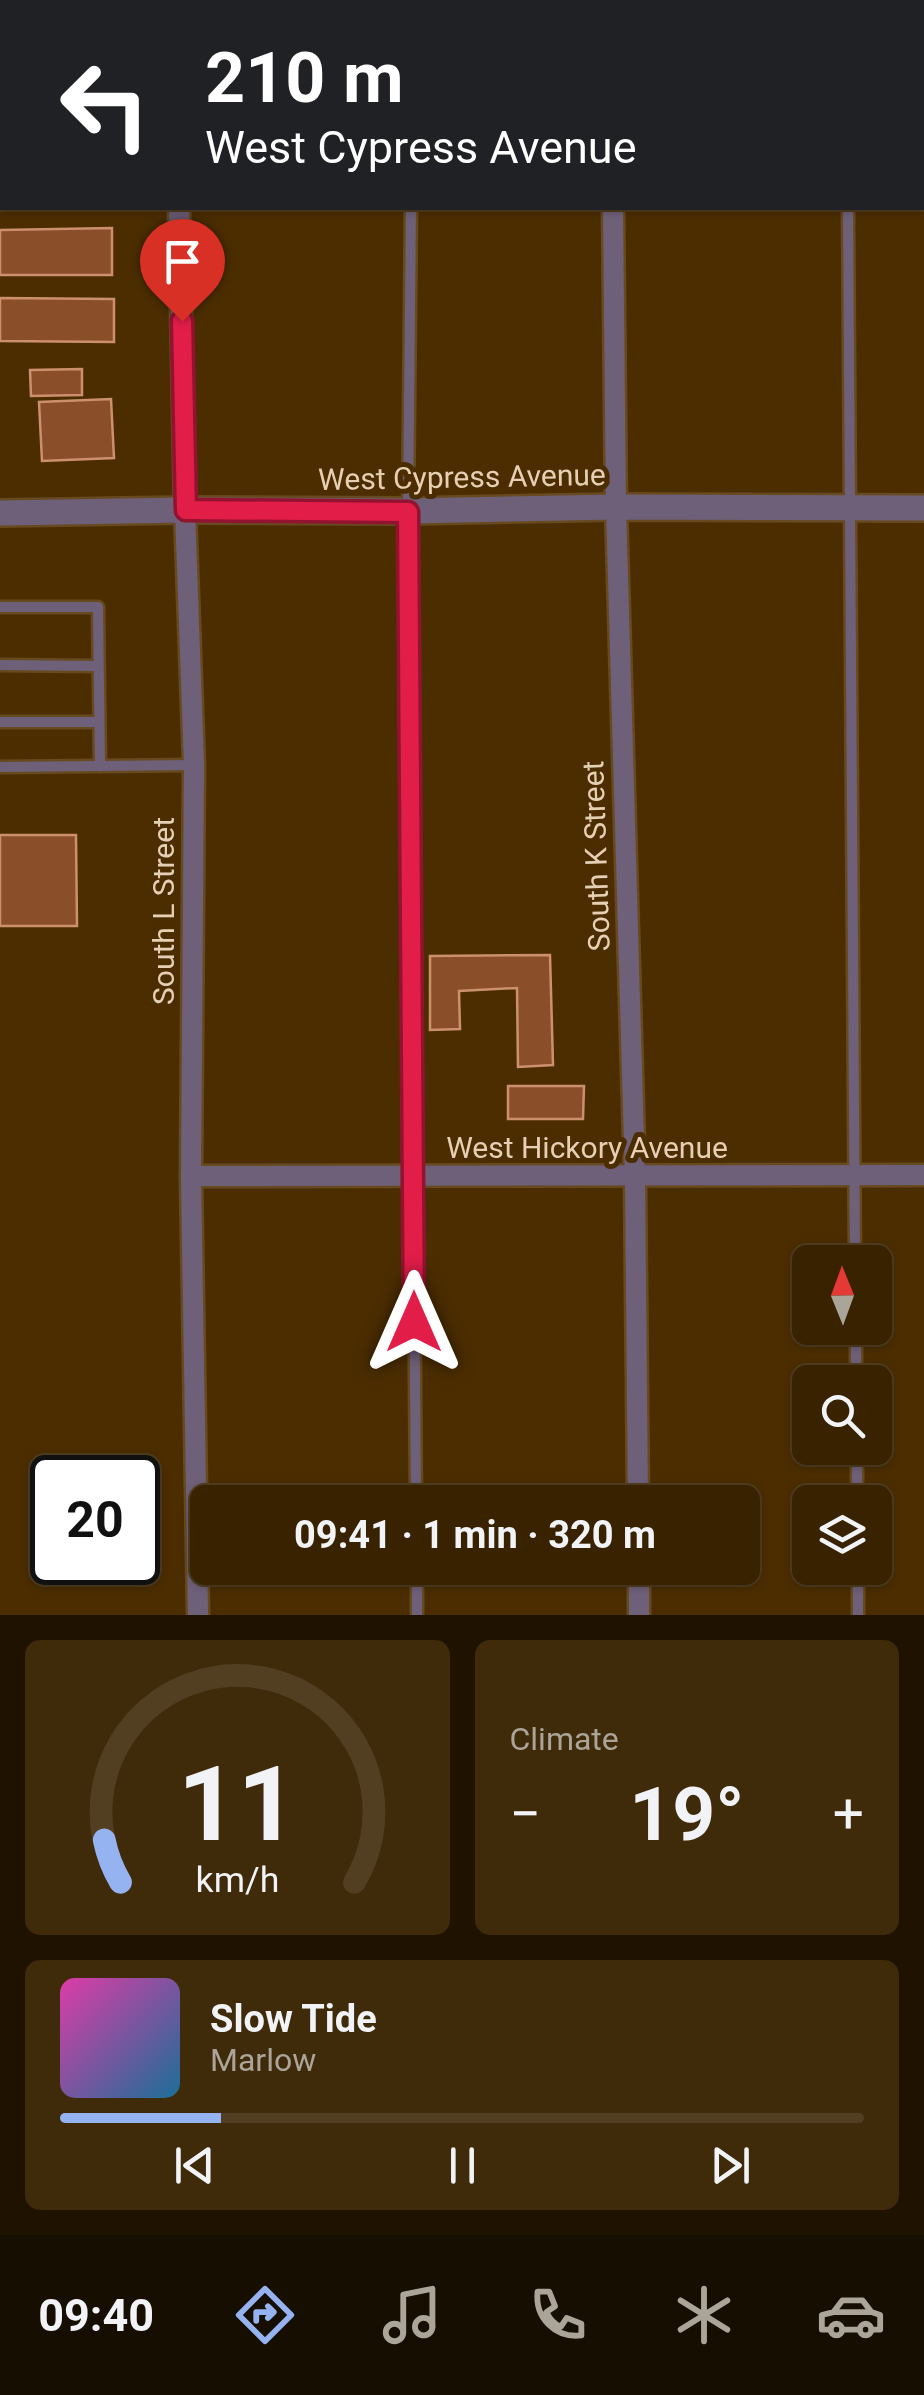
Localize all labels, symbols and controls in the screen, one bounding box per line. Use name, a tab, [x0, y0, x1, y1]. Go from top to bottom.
text: 210 m	[205, 37, 404, 119]
icon: left	[40, 40, 170, 170]
text: West Cypress Avenue	[205, 121, 637, 174]
pin	[140, 219, 225, 322]
icon: arrive	[155, 234, 210, 289]
street label: West Cypress Avenue	[318, 457, 606, 497]
street label: South K Street	[575, 760, 617, 952]
street label: South L Street	[146, 817, 181, 1005]
street label: West Hickory Avenue	[446, 1130, 728, 1165]
north arrow	[792, 1245, 892, 1345]
map controls	[792, 1245, 892, 1585]
position arrow	[362, 1270, 466, 1374]
button: search	[792, 1365, 892, 1465]
speed limit sign: 20	[30, 1455, 160, 1585]
button: layers	[792, 1485, 892, 1585]
text: 09:41 · 1 min · 320 m	[294, 1513, 656, 1557]
text: Climate	[510, 1720, 619, 1758]
text: 11	[178, 1744, 297, 1865]
text: 19°	[629, 1770, 745, 1858]
text: −	[510, 1782, 541, 1846]
text: +	[833, 1782, 864, 1846]
text: km/h	[195, 1859, 279, 1901]
text: Slow Tide	[210, 1997, 377, 2041]
text: Marlow	[210, 2041, 316, 2079]
icon: previous	[167, 2138, 222, 2193]
icon: pause	[435, 2138, 490, 2193]
icon: next	[703, 2138, 758, 2193]
icon: directions	[230, 2280, 300, 2350]
icon: music	[377, 2280, 447, 2350]
icon: phone	[523, 2280, 593, 2350]
icon: climate	[669, 2280, 739, 2350]
icon: car	[816, 2280, 886, 2350]
text: 09:40	[38, 2289, 154, 2342]

